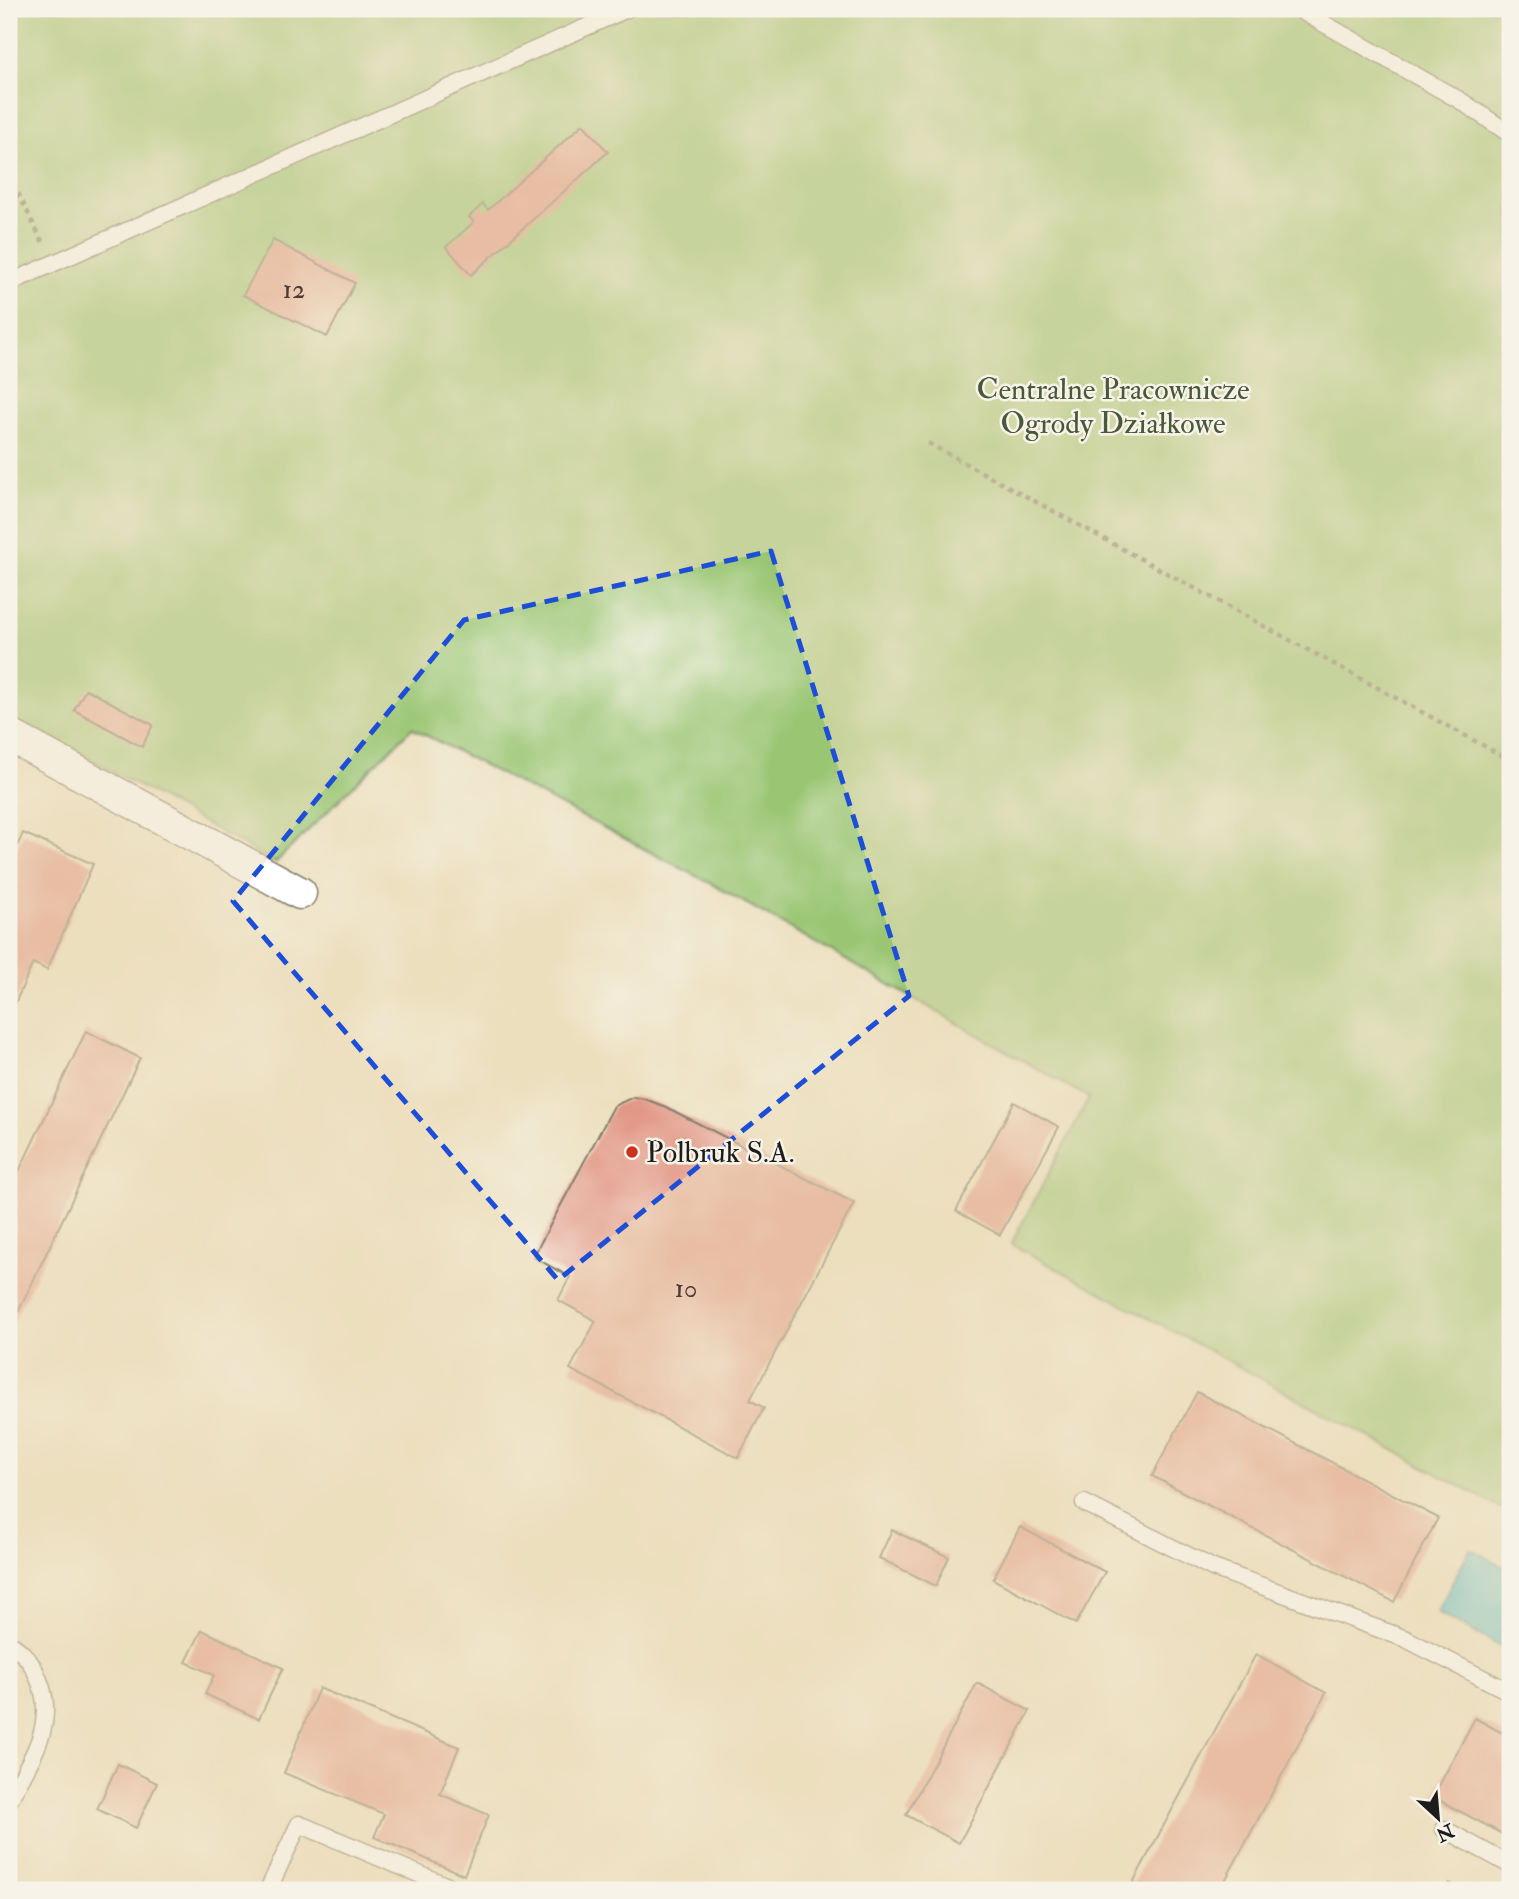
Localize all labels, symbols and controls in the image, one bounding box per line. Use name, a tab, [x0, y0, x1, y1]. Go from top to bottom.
house number: 12	[283, 274, 305, 306]
park label: Centralne Pracownicze Ogrody Działkowe	[976, 371, 1250, 442]
place label: Polbruk S.A.	[646, 1134, 795, 1171]
marker: Polbruk S.A.	[624, 1144, 640, 1160]
house number: 10	[675, 1273, 697, 1305]
north arrow	[1404, 1784, 1474, 1854]
text: N	[1431, 1817, 1459, 1847]

